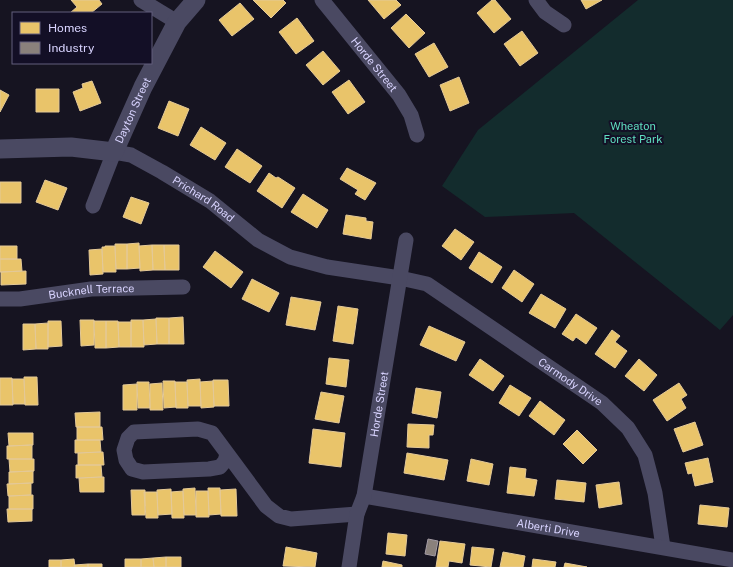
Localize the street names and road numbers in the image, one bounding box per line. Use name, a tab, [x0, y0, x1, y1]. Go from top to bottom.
street label: Horde Street	[349, 35, 400, 94]
street label: Dayton Street	[113, 75, 153, 145]
street label: Prichard Road	[170, 174, 237, 224]
street label: Bucknell Terrace	[48, 282, 135, 301]
street label: Carmody Drive	[536, 355, 605, 408]
street label: Horde Street	[368, 370, 390, 438]
street label: Alberti Drive	[516, 517, 581, 539]

